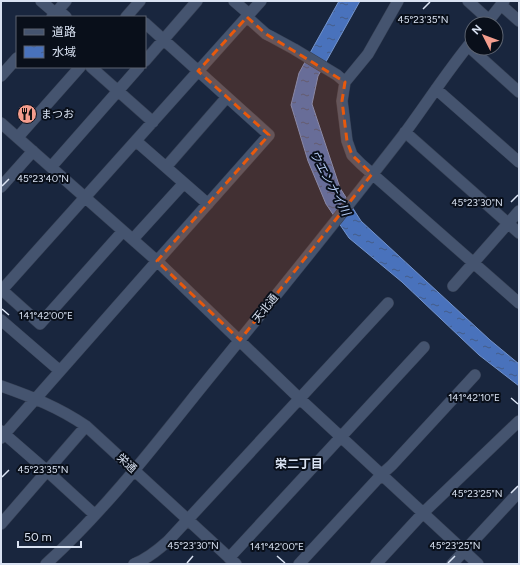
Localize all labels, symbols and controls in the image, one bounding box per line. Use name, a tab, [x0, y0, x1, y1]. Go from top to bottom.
text: 45°23'35"N	[398, 13, 448, 26]
legend	[16, 16, 146, 68]
north arrow	[464, 16, 504, 56]
text: N	[469, 22, 485, 37]
text: 道路	[52, 25, 76, 39]
text: 水域	[52, 45, 76, 59]
restaurant icon: まつお	[16, 103, 38, 125]
place label: まつお	[41, 108, 74, 121]
water label: ウエンナイ川	[307, 148, 354, 220]
text: 45°23'40"N	[17, 172, 69, 185]
text: 45°23'30"N	[451, 196, 503, 209]
street label: 天北通	[250, 291, 281, 325]
text: 141°42'00"E	[19, 309, 73, 322]
text: 141°42'10"E	[448, 391, 500, 404]
street label: 栄通	[114, 451, 139, 476]
district label: 栄二丁目	[275, 457, 323, 471]
text: 45°23'35"N	[18, 463, 68, 476]
text: 45°23'25"N	[452, 487, 502, 500]
scale bar	[18, 523, 81, 549]
text: 50 m	[24, 530, 52, 544]
text: 45°23'30"N	[167, 539, 219, 552]
text: 45°23'25"N	[430, 539, 480, 552]
text: 141°42'00"E	[250, 540, 304, 553]

